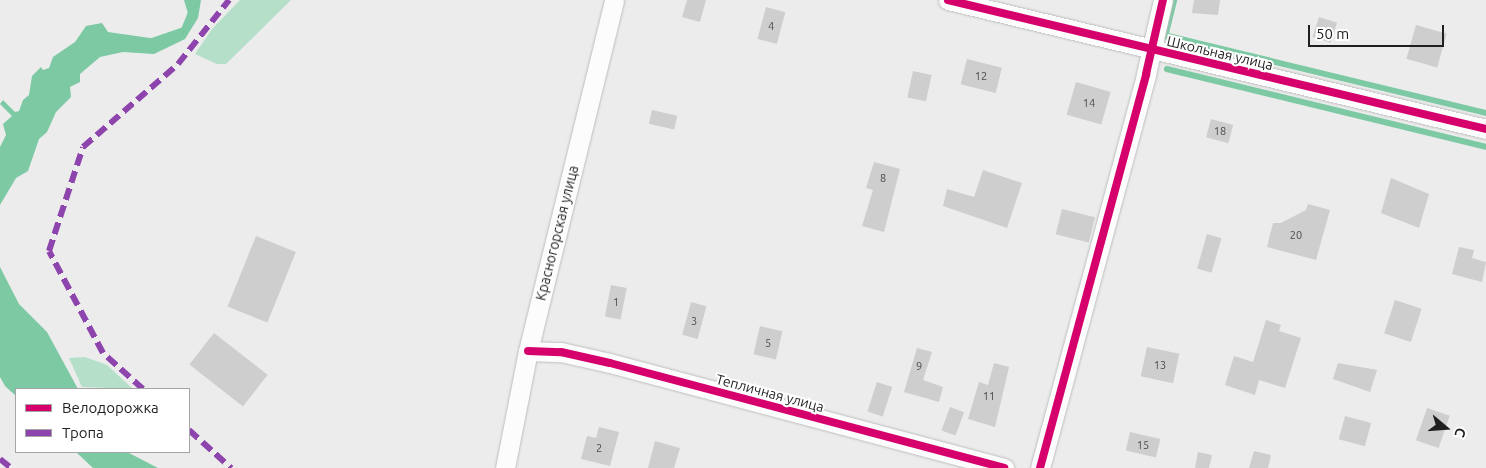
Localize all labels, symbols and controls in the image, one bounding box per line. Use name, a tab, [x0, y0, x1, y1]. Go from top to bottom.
scale bar	[1311, 15, 1447, 47]
house number: 4	[768, 19, 774, 33]
text: 50 m	[1316, 25, 1349, 42]
street label: Школьная улица	[1165, 33, 1275, 73]
house number: 12	[975, 69, 987, 83]
house number: 14	[1083, 96, 1095, 110]
house number: 18	[1214, 124, 1226, 138]
street label: Красногорская улица	[532, 164, 582, 302]
house number: 8	[880, 171, 886, 185]
house number: 20	[1290, 228, 1302, 242]
house number: 1	[613, 295, 619, 309]
house number: 3	[691, 314, 697, 328]
house number: 5	[765, 336, 771, 350]
house number: 13	[1154, 358, 1166, 372]
house number: 9	[916, 359, 922, 373]
street label: Тепличная улица	[714, 370, 826, 416]
legend	[15, 388, 190, 453]
house number: 11	[983, 389, 995, 403]
text: Велодорожка	[62, 399, 159, 416]
north arrow	[1421, 403, 1471, 453]
text: Тропа	[62, 424, 104, 441]
text: С	[1451, 426, 1469, 439]
house number: 15	[1137, 438, 1149, 452]
house number: 2	[596, 441, 602, 455]

